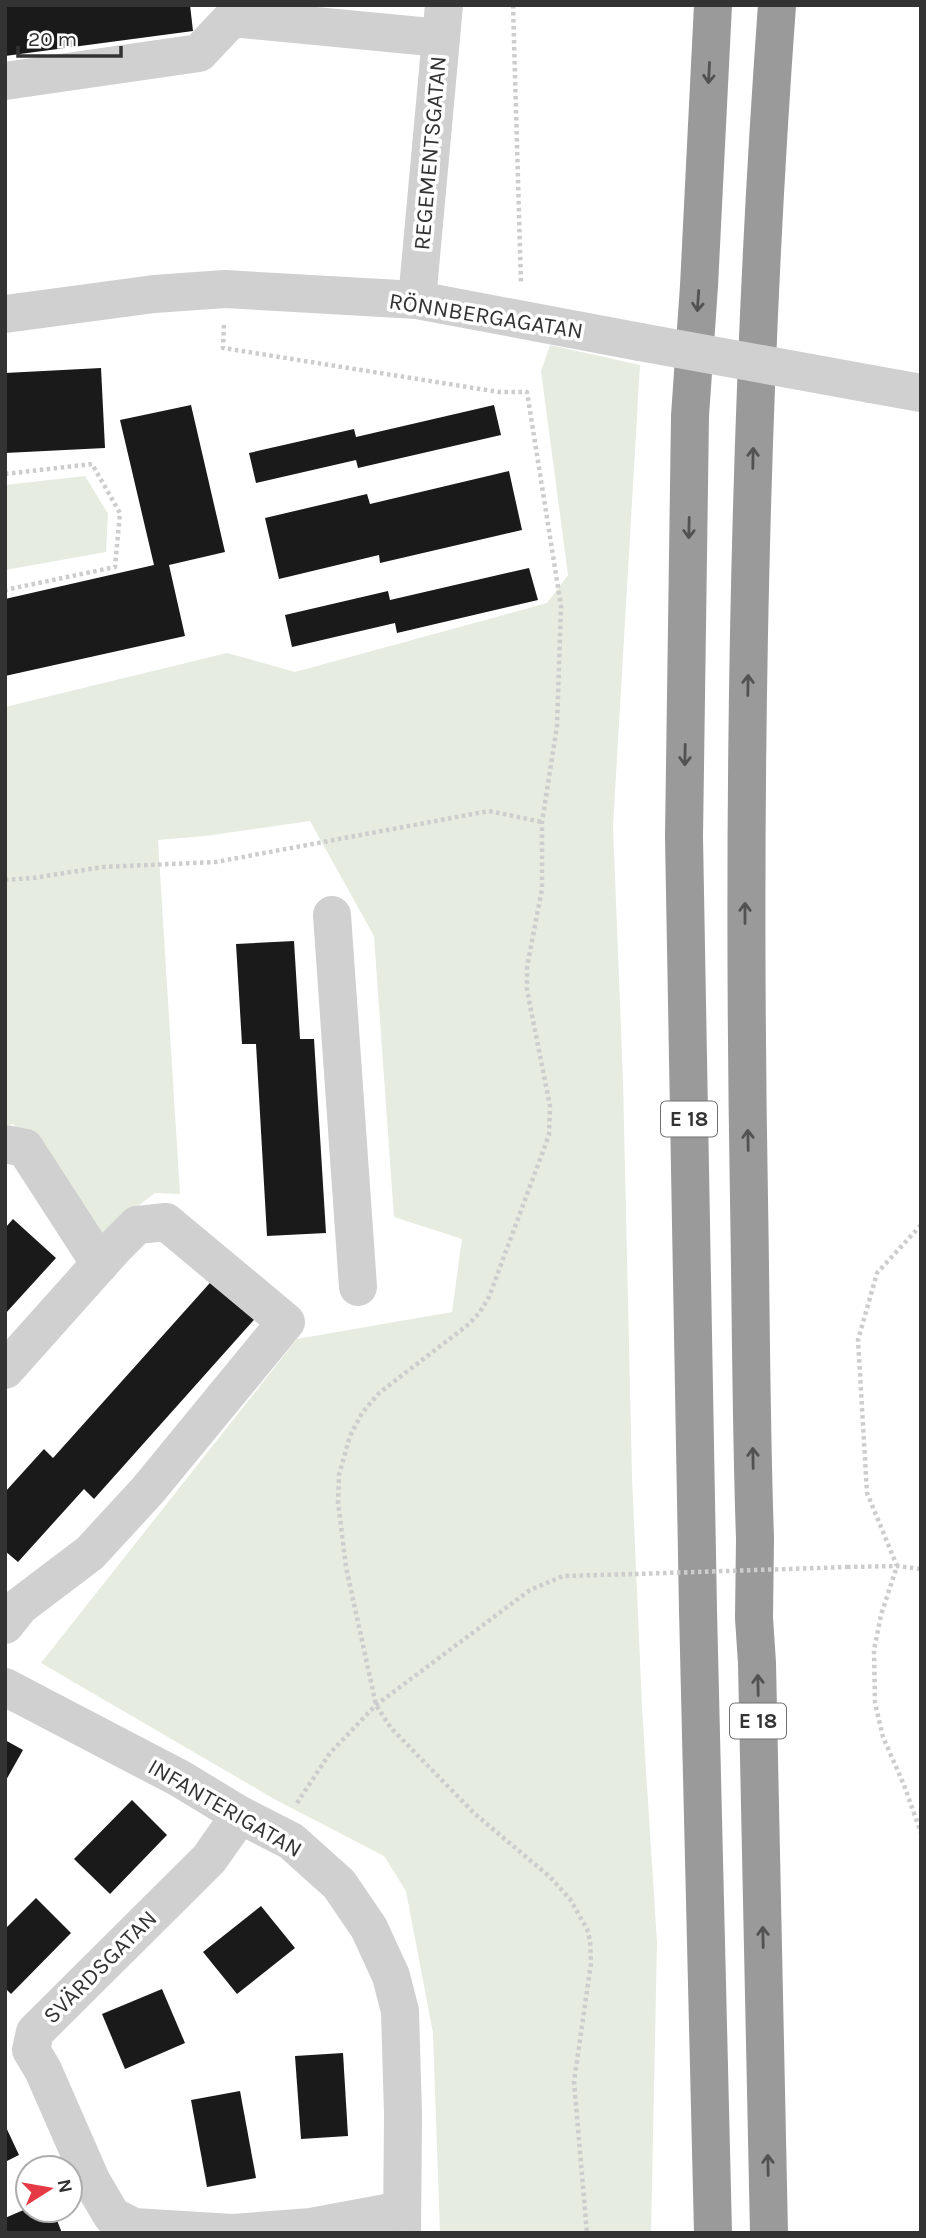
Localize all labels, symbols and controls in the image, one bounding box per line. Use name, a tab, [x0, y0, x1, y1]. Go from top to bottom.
scale bar	[18, 14, 121, 58]
text: 20 m	[28, 27, 77, 51]
street label: REGEMENTSGATAN	[408, 55, 452, 251]
one-way arrow	[702, 62, 715, 85]
street label: RÖNNBERGAGATAN	[387, 287, 585, 345]
one-way arrow	[691, 289, 704, 311]
one-way arrow	[746, 447, 760, 470]
one-way arrow	[682, 516, 695, 539]
one-way arrow	[742, 674, 755, 697]
one-way arrow	[678, 744, 692, 767]
one-way arrow	[738, 902, 752, 925]
road number: E 18	[661, 1102, 717, 1136]
one-way arrow	[741, 1129, 755, 1152]
one-way arrow	[746, 1447, 760, 1470]
one-way arrow	[751, 1674, 764, 1697]
road number: E 18	[730, 1704, 786, 1738]
street label: INFANTERIGATAN	[143, 1753, 307, 1863]
street label: SVÄRDSGATAN	[38, 1905, 162, 2029]
one-way arrow	[756, 1926, 770, 1949]
one-way arrow	[761, 2153, 775, 2176]
north arrow	[14, 2154, 84, 2224]
text: N	[53, 2177, 77, 2195]

